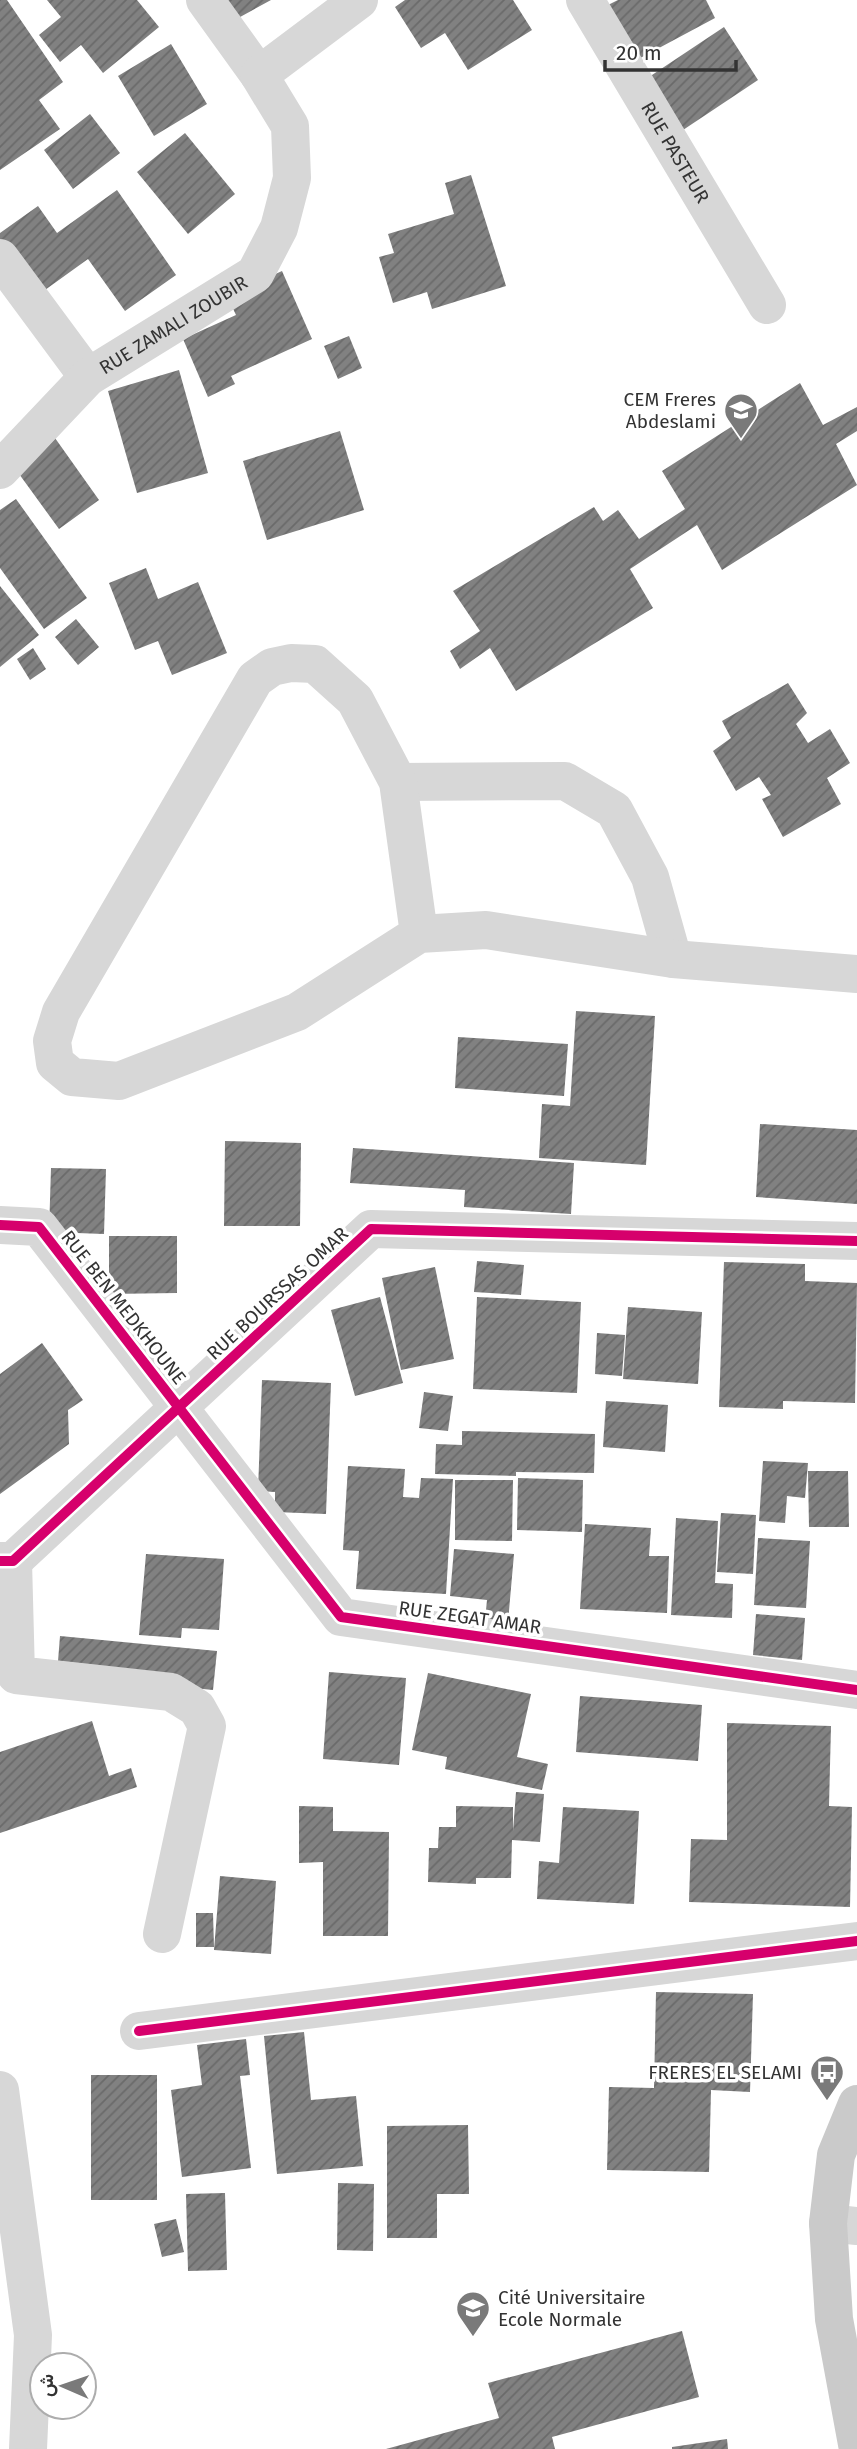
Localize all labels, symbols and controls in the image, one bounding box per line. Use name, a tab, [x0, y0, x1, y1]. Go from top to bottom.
scale bar	[605, 28, 736, 72]
text: 20 m	[616, 40, 662, 66]
street label: RUE PASTEUR	[636, 97, 715, 208]
street label: RUE ZAMALI ZOUBIR	[95, 270, 252, 379]
place label: CEM Freres Abdeslami	[624, 388, 716, 433]
school or university icon: CEM Freres Abdeslami	[722, 391, 760, 440]
street label: RUE BOURSSAS OMAR	[202, 1222, 353, 1365]
street label: RUE BEN MEDKHOUNE	[56, 1226, 191, 1389]
street label: RUE ZEGAT AMAR	[397, 1596, 543, 1639]
bus stop icon: FRERES EL SELAMI	[808, 2053, 846, 2102]
place label: FRERES EL SELAMI	[648, 2061, 802, 2084]
place label: Cité Universitaire Ecole Normale	[498, 2286, 645, 2331]
school or university icon: Cité Universitaire Ecole Normale	[454, 2289, 492, 2338]
north arrow	[28, 2351, 98, 2421]
text: ش	[35, 2373, 58, 2397]

